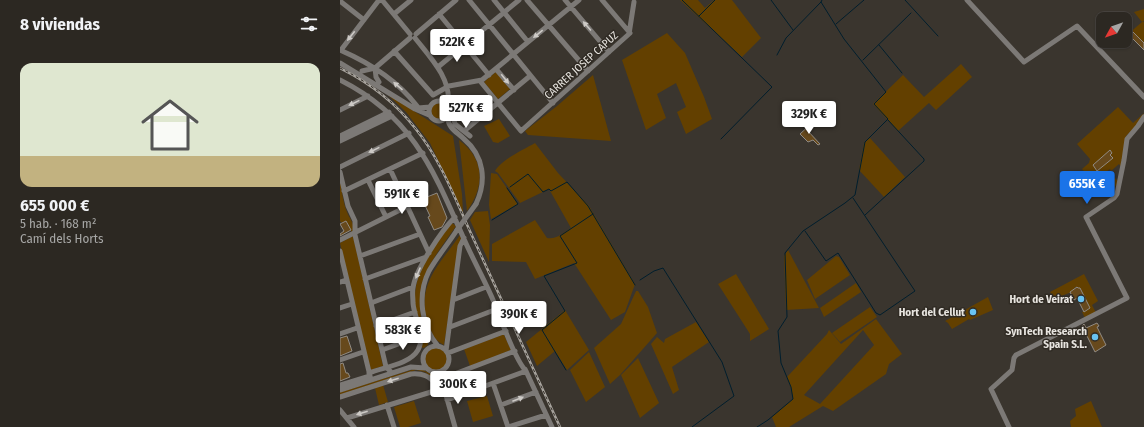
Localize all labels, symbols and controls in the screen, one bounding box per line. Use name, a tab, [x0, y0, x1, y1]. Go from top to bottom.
north arrow	[1096, 12, 1132, 48]
map controls	[1096, 12, 1132, 48]
icon: filters	[298, 13, 320, 35]
text: 8 viviendas	[20, 14, 100, 35]
one-way arrow	[582, 21, 592, 31]
pin: 522K €	[424, 29, 490, 63]
one-way arrow	[533, 29, 543, 38]
street label: CARRER JOSEP CAPUZ	[542, 29, 621, 102]
one-way arrow	[347, 31, 355, 42]
text: 522K €	[439, 34, 475, 49]
one-way arrow	[501, 74, 509, 85]
one-way arrow	[393, 81, 404, 90]
icon: home	[134, 89, 206, 161]
pin: 527K €	[433, 95, 499, 129]
one-way arrow	[348, 100, 360, 106]
text: 527K €	[449, 100, 483, 115]
pin: 329K €	[776, 101, 842, 135]
text: 329K €	[791, 106, 827, 121]
one-way arrow	[369, 147, 380, 153]
pin: 655K €	[1054, 171, 1120, 205]
text: 655K €	[1069, 176, 1105, 191]
pin: 591K €	[369, 181, 435, 215]
text: 591K €	[384, 186, 420, 201]
text: 655 000 €	[20, 195, 89, 216]
text: 5 hab. · 168 m²	[20, 216, 96, 231]
text: Camí dels Horts	[20, 231, 104, 246]
one-way arrow	[415, 267, 421, 279]
place label: Hort de Veirat	[1009, 293, 1073, 306]
marker: Hort de Veirat	[1076, 294, 1086, 304]
pin: 390K €	[486, 301, 552, 335]
text: 390K €	[500, 306, 538, 321]
place label: Hort del Cellut	[899, 306, 965, 319]
marker: Hort del Cellut	[968, 307, 978, 317]
pin: 583K €	[370, 317, 436, 351]
text: 583K €	[385, 322, 421, 337]
place label: SynTech Research Spain S.L.	[1006, 325, 1087, 351]
marker: SynTech Research Spain S.L.	[1090, 332, 1100, 342]
pin: 300K €	[425, 371, 491, 405]
text: 300K €	[439, 376, 477, 391]
one-way arrow	[387, 377, 399, 383]
one-way arrow	[513, 395, 525, 401]
one-way arrow	[356, 411, 368, 417]

